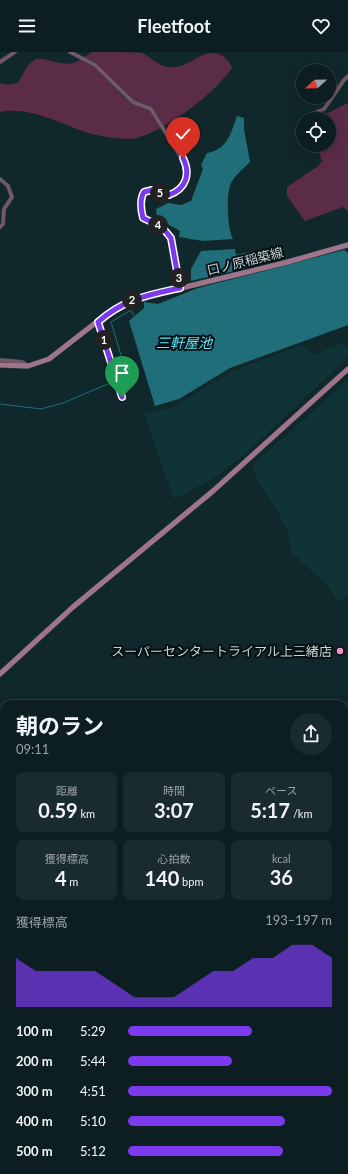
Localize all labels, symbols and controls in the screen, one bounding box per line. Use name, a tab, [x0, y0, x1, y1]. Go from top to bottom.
icon: menu	[16, 15, 38, 37]
text: Fleetfoot	[137, 15, 211, 37]
icon: heart	[310, 15, 332, 37]
north arrow	[296, 64, 336, 104]
map controls	[296, 64, 336, 152]
button: locate	[296, 112, 336, 152]
pin	[166, 117, 200, 158]
icon: check	[172, 123, 194, 145]
pin: 5	[150, 183, 170, 203]
text: 5	[157, 186, 163, 199]
pin: 4	[148, 215, 168, 235]
text: 4	[155, 218, 161, 231]
street label: 口ノ原稲築線	[205, 244, 285, 278]
pin: 3	[169, 268, 189, 288]
text: 3	[176, 271, 182, 284]
pin: 2	[122, 290, 142, 310]
text: 2	[129, 293, 135, 306]
pin: 1	[94, 330, 114, 350]
text: 1	[101, 333, 107, 346]
water label: 三軒屋池	[156, 334, 214, 351]
pin	[105, 356, 139, 397]
icon: arrive	[111, 362, 133, 384]
place label: スーパーセンタートライアル上三緒店	[111, 643, 332, 659]
marker: スーパーセンタートライアル上三緒店	[335, 646, 345, 656]
text: 朝のラン	[16, 712, 104, 739]
button: share	[290, 713, 332, 755]
text: 09:11	[16, 741, 49, 757]
text: 距離	[56, 784, 78, 797]
text: 時間	[163, 784, 185, 797]
text: ペース	[265, 784, 298, 797]
text: 0.59	[38, 798, 78, 822]
text: 3:07	[154, 798, 194, 822]
text: 5:17	[250, 798, 290, 822]
text: km	[78, 807, 95, 820]
text: /km	[290, 807, 313, 820]
text: 獲得標高	[45, 852, 89, 865]
text: 心拍数	[157, 852, 190, 865]
text: kcal	[272, 852, 291, 865]
text: 36	[270, 865, 293, 889]
text: 4	[55, 866, 67, 890]
text: 140	[144, 866, 179, 890]
text: m	[67, 875, 78, 888]
text: bpm	[179, 875, 204, 888]
text: 193–197 m	[265, 912, 332, 928]
text: 獲得標高	[16, 914, 68, 930]
text: 100 m	[16, 1023, 53, 1039]
text: 5:29	[80, 1023, 106, 1039]
text: 200 m	[16, 1053, 53, 1069]
text: 5:44	[80, 1053, 106, 1069]
text: 300 m	[16, 1083, 53, 1099]
text: 4:51	[80, 1083, 106, 1099]
text: 400 m	[16, 1113, 53, 1129]
text: 5:10	[80, 1113, 106, 1129]
text: 500 m	[16, 1143, 53, 1159]
text: 5:12	[80, 1143, 106, 1159]

